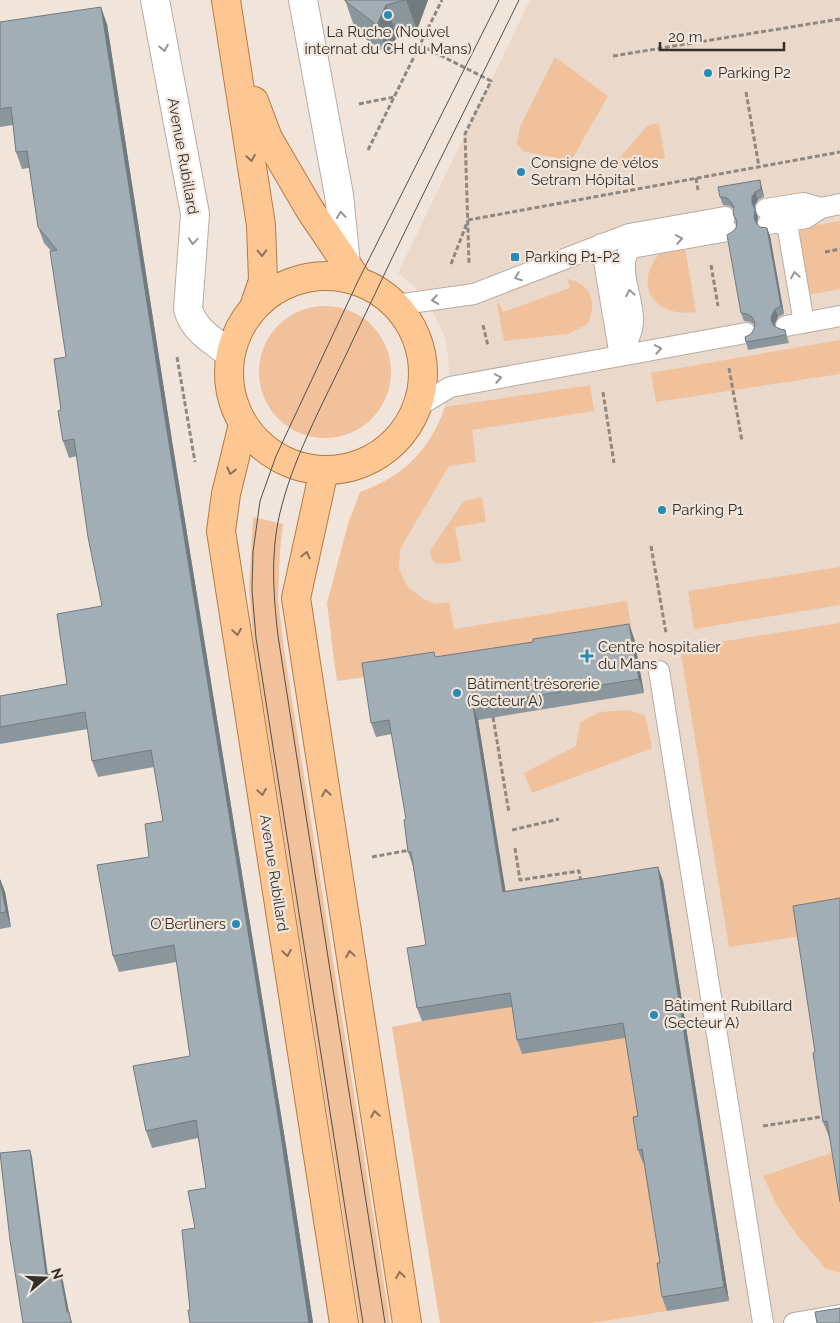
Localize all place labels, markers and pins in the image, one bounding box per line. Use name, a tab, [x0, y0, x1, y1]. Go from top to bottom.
marker: La Ruche (Nouvel internat du CH du Mans)	[382, 9, 394, 21]
place label: La Ruche (Nouvel internat du CH du Mans)	[304, 23, 472, 58]
place label: Parking P2	[718, 64, 791, 82]
marker: Parking P2	[702, 67, 714, 79]
place label: Consigne de vélos Setram Hôpital	[531, 154, 658, 189]
marker: Consigne de vélos Setram Hôpital	[515, 166, 527, 178]
place label: Parking P1-P2	[525, 248, 620, 266]
marker: Parking P1-P2	[509, 251, 521, 263]
place label: Parking P1	[672, 501, 744, 519]
marker: Parking P1	[656, 504, 668, 516]
place label: Centre hospitalier du Mans	[598, 638, 721, 673]
marker: Centre hospitalier du Mans	[580, 649, 594, 663]
place label: Bâtiment trésorerie (Secteur A)	[467, 675, 600, 710]
marker: Bâtiment trésorerie (Secteur A)	[451, 687, 463, 699]
place label: O'Berliners	[150, 915, 226, 933]
marker: O'Berliners	[230, 918, 242, 930]
place label: Bâtiment Rubillard (Secteur A)	[664, 997, 792, 1032]
marker: Bâtiment Rubillard (Secteur A)	[648, 1009, 660, 1021]

